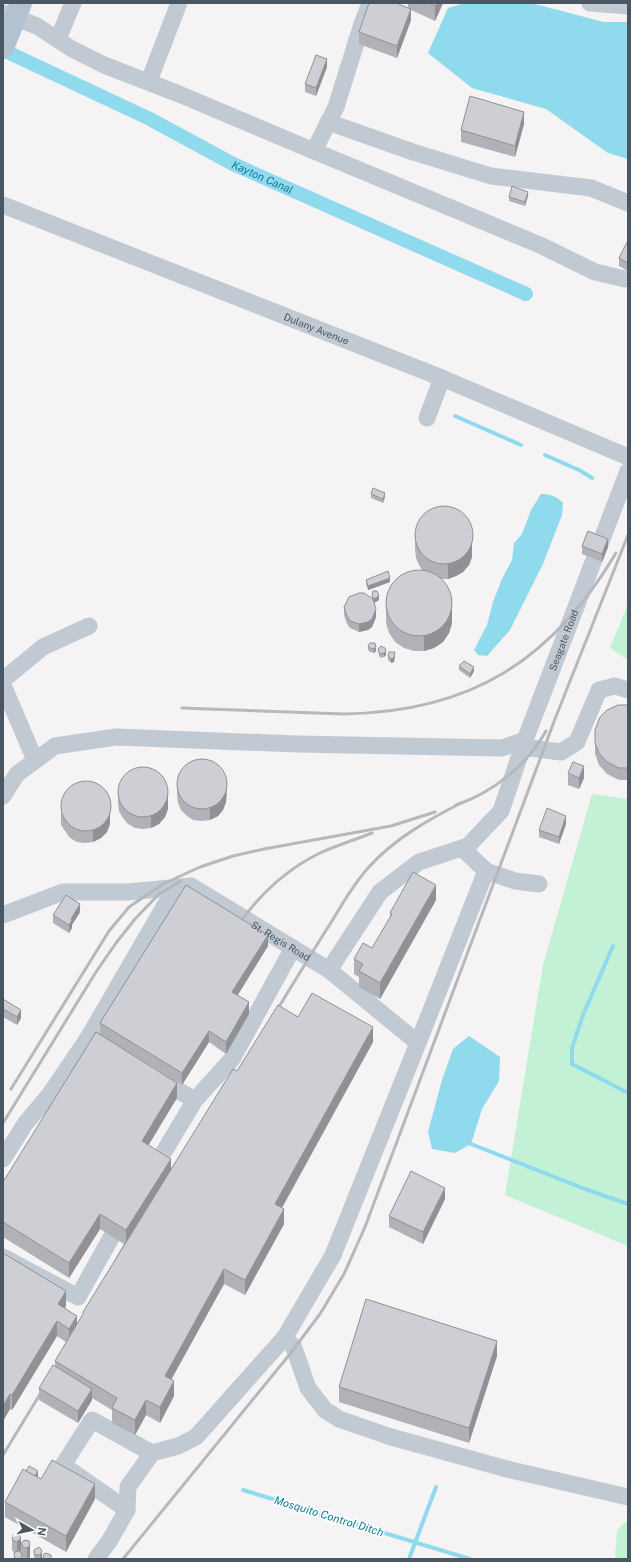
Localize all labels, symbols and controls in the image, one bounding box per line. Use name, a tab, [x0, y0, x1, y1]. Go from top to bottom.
water label: Kayton Canal	[230, 158, 295, 196]
street label: Dulany Avenue	[282, 310, 351, 347]
street label: Seagate Road	[546, 608, 580, 673]
street label: St. Regis Road	[249, 918, 313, 963]
water label: Mosquito Control Ditch	[273, 1494, 385, 1538]
north arrow	[12, 1510, 52, 1550]
text: N	[35, 1526, 48, 1537]

